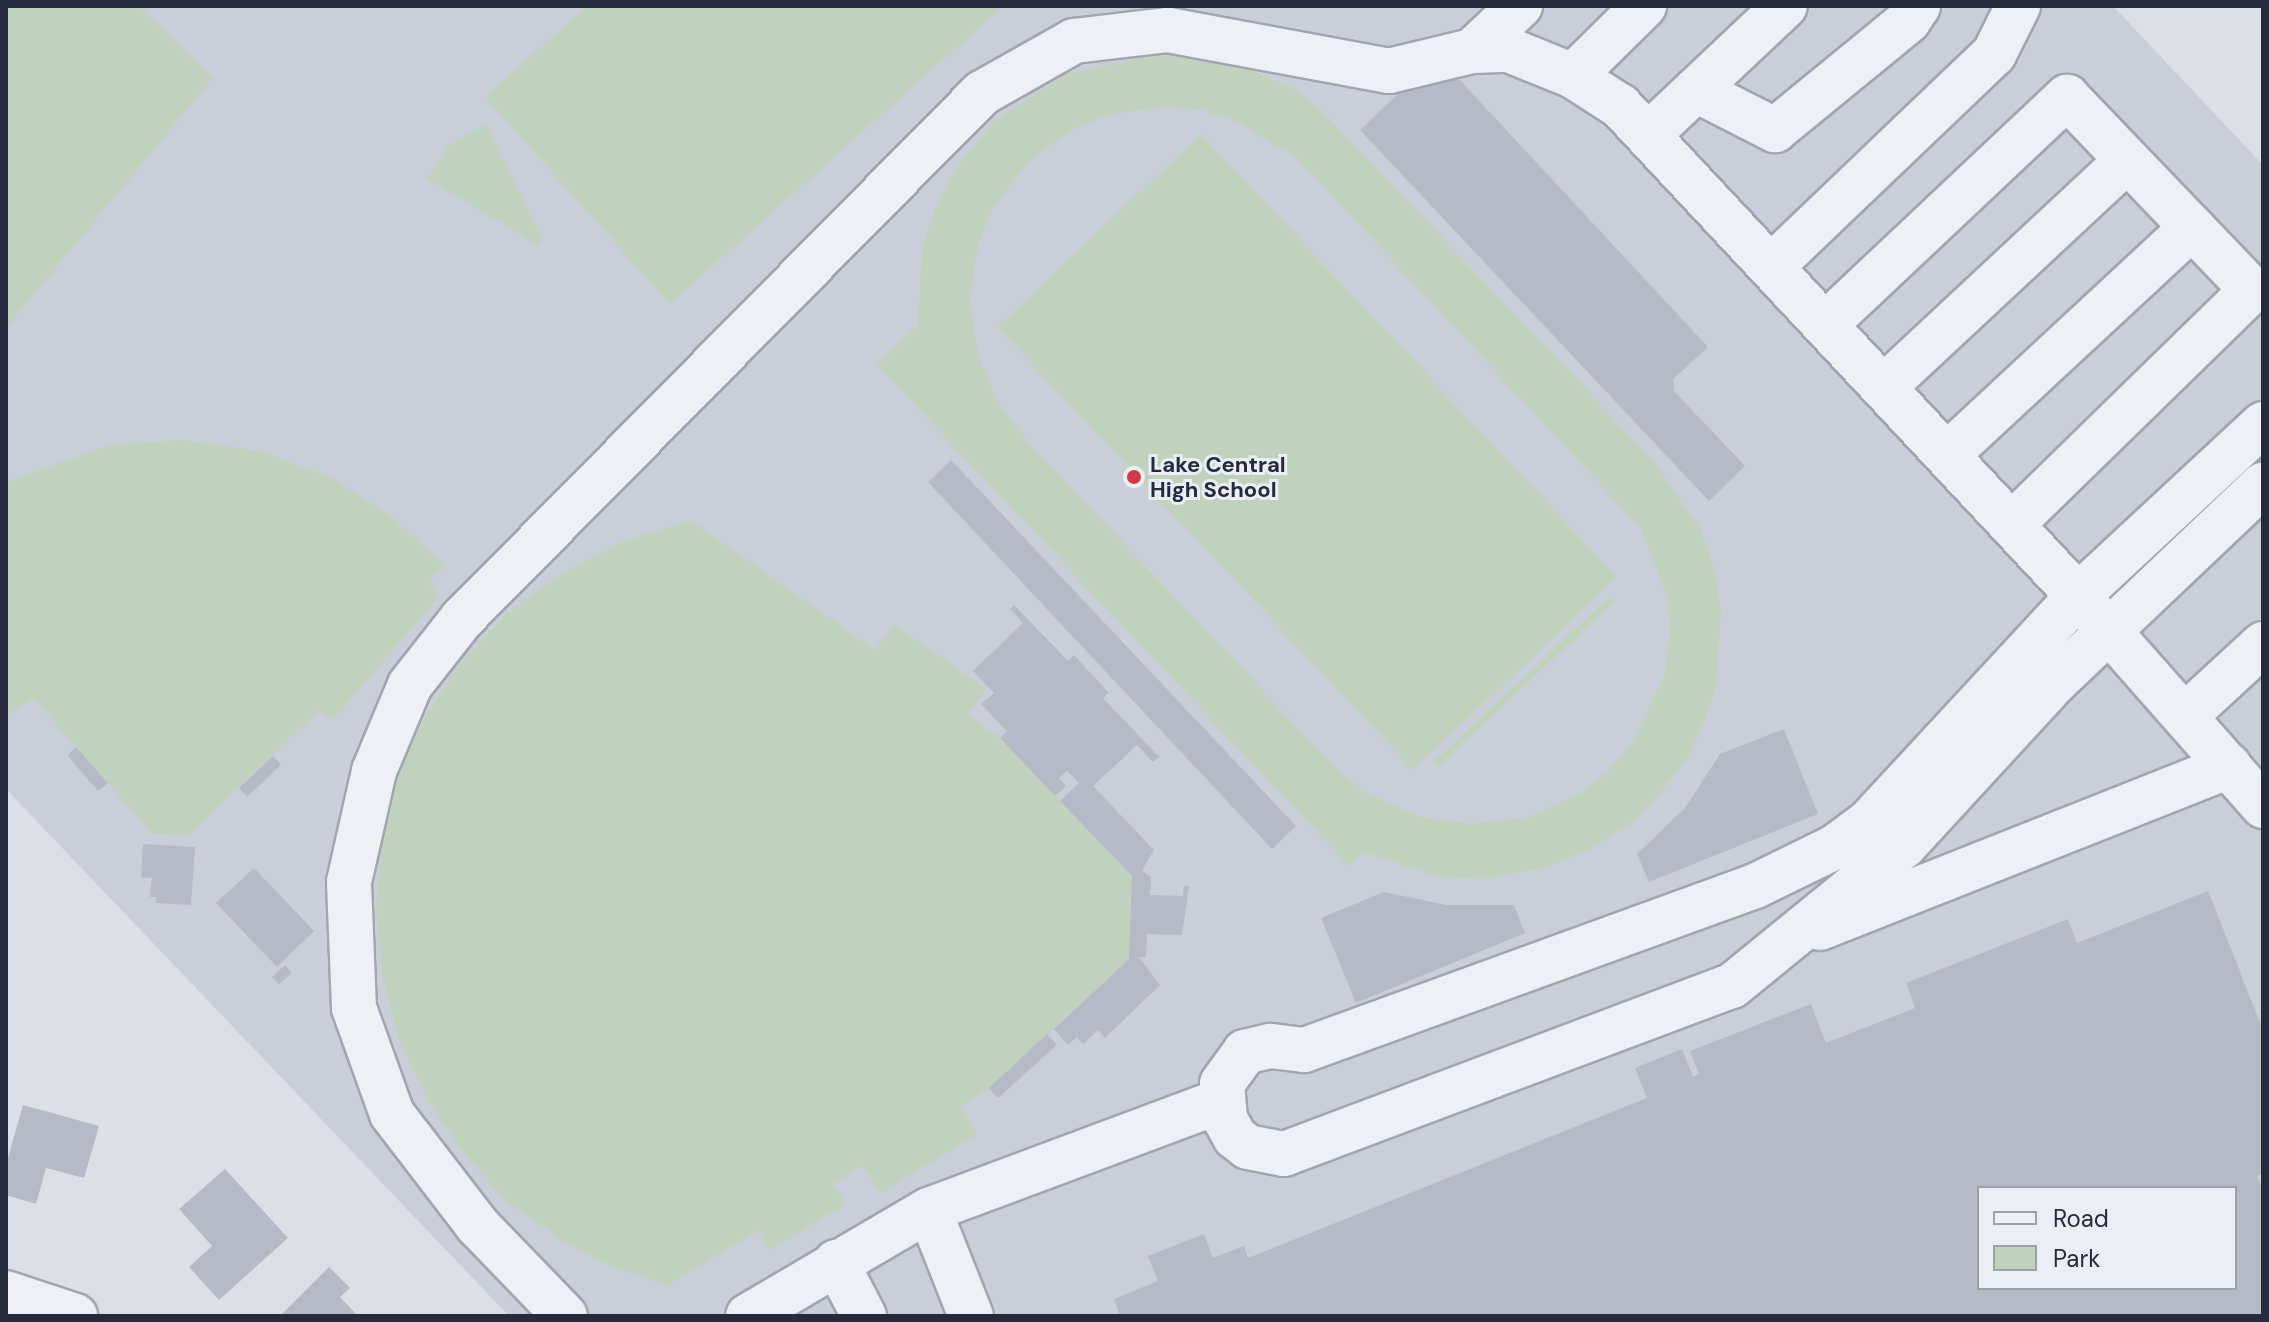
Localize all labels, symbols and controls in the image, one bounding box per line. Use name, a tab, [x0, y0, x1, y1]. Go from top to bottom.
place label: Lake Central High School	[1150, 451, 1286, 502]
marker: Lake Central High School	[1125, 468, 1143, 486]
legend	[1977, 1186, 2237, 1290]
text: Road	[2053, 1203, 2109, 1234]
text: Park	[2053, 1243, 2100, 1274]

